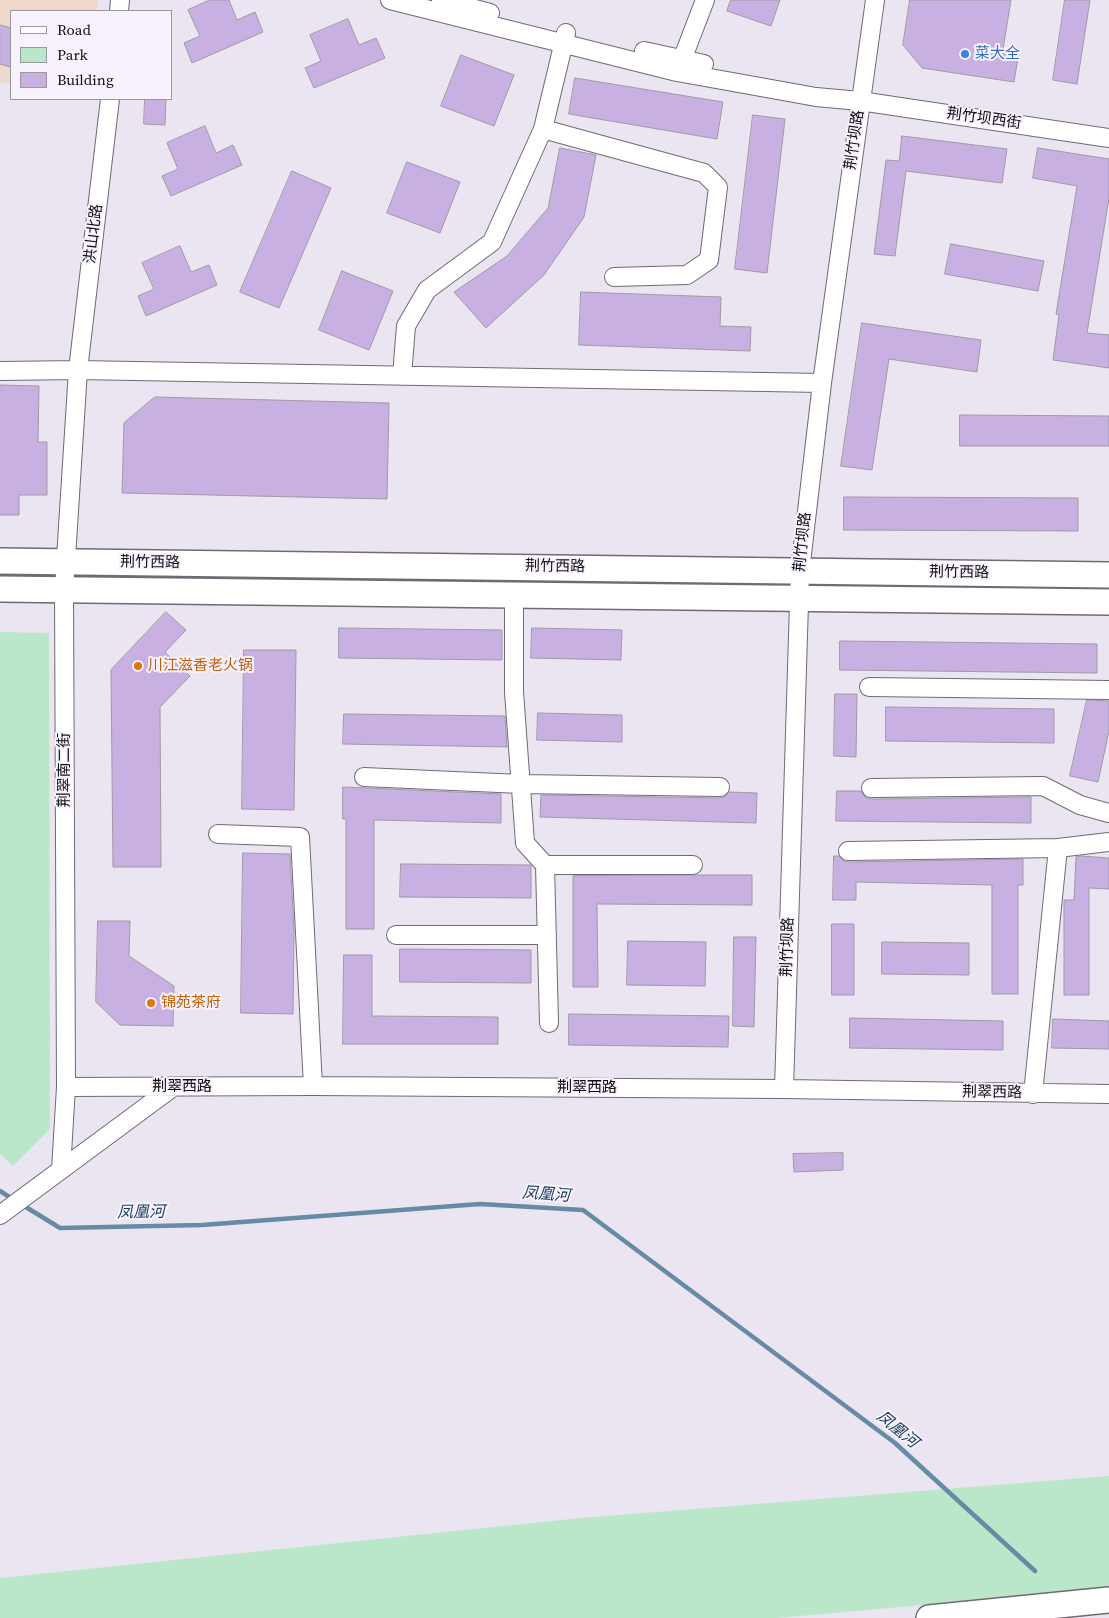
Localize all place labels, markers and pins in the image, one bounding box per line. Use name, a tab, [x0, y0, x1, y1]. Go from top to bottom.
place label: 菜大全	[975, 45, 1020, 63]
marker: 菜大全	[959, 48, 971, 60]
place label: 川江滋香老火锅	[148, 657, 253, 675]
marker: 川江滋香老火锅	[132, 660, 144, 672]
place label: 锦苑茶府	[161, 994, 221, 1012]
marker: 锦苑茶府	[145, 997, 157, 1009]

